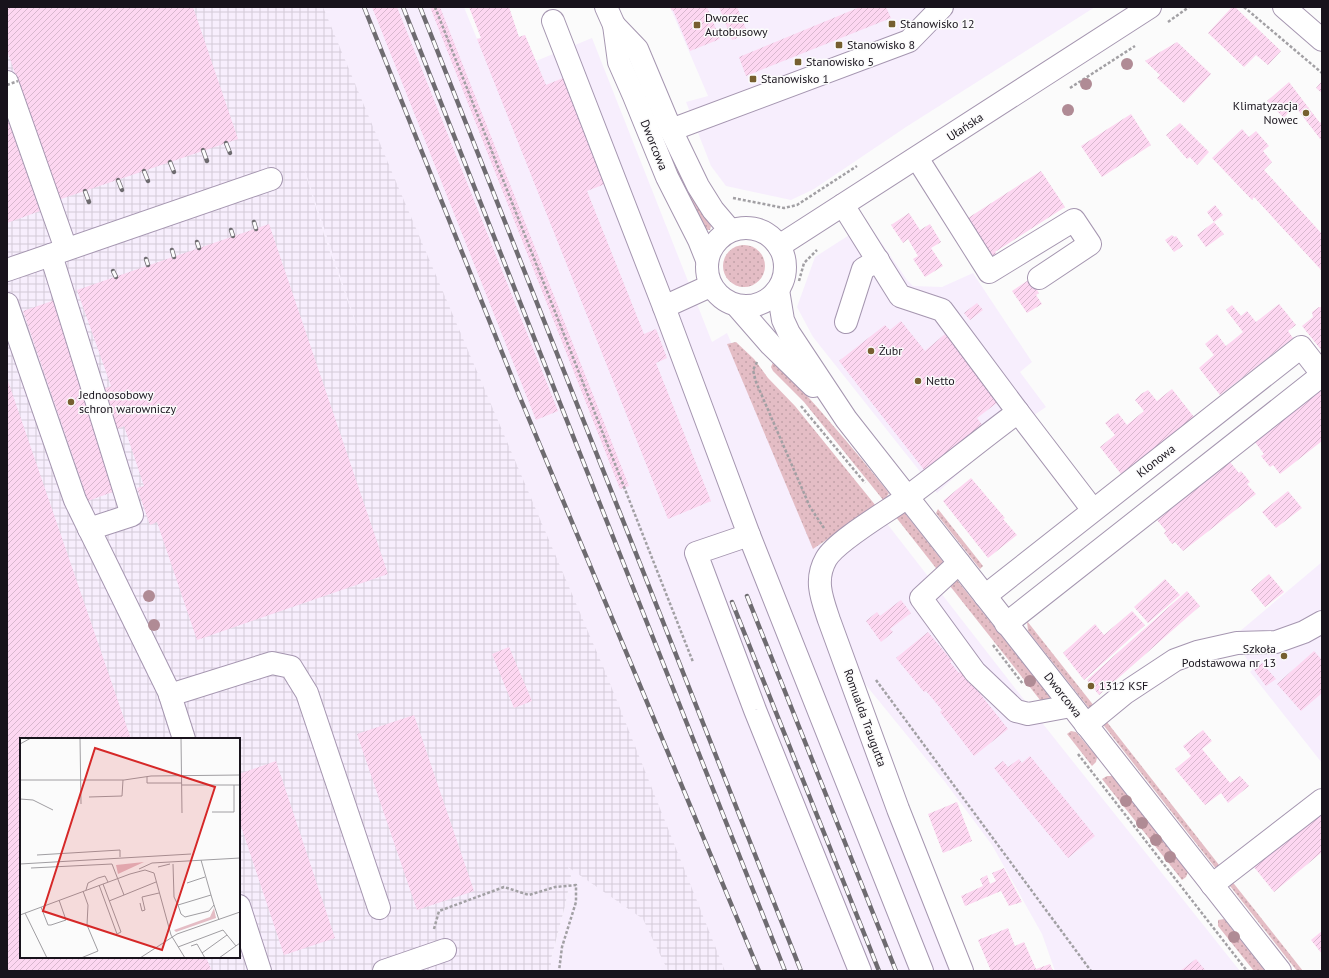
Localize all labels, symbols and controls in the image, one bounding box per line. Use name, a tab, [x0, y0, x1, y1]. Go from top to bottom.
place label: Dworzec Autobusowy	[705, 10, 768, 39]
place label: Stanowisko 12	[900, 16, 975, 31]
marker: Stanowisko 12	[887, 19, 897, 29]
marker: Dworzec Autobusowy	[692, 20, 702, 30]
place label: Stanowisko 8	[847, 37, 915, 52]
marker: Stanowisko 8	[834, 40, 844, 50]
place label: Stanowisko 5	[806, 54, 874, 69]
marker: Stanowisko 5	[793, 57, 803, 67]
place label: Stanowisko 1	[761, 71, 829, 86]
marker: Stanowisko 1	[748, 74, 758, 84]
place label: Klimatyzacja Nowec	[1233, 98, 1299, 127]
marker: Klimatyzacja Nowec	[1301, 108, 1311, 118]
street label: Ułańska	[944, 109, 986, 144]
street label: Dworcowa	[638, 117, 671, 172]
place label: Żubr	[879, 343, 902, 358]
marker: Żubr	[866, 346, 876, 356]
place label: Netto	[926, 373, 955, 388]
marker: Netto	[913, 376, 923, 386]
place label: Jednoosobowy schron warowniczy	[78, 387, 177, 416]
marker: Jednoosobowy schron warowniczy	[66, 397, 76, 407]
street label: Klonowa	[1133, 441, 1178, 480]
place label: Szkoła Podstawowa nr 13	[1182, 641, 1276, 670]
marker: Szkoła Podstawowa nr 13	[1279, 651, 1289, 661]
street label: Romualda Traugutta	[841, 667, 890, 769]
street label: Dworcowa	[1041, 669, 1086, 720]
place label: 1312 KSF	[1099, 678, 1148, 693]
marker: 1312 KSF	[1086, 681, 1096, 691]
inset map	[20, 738, 240, 958]

